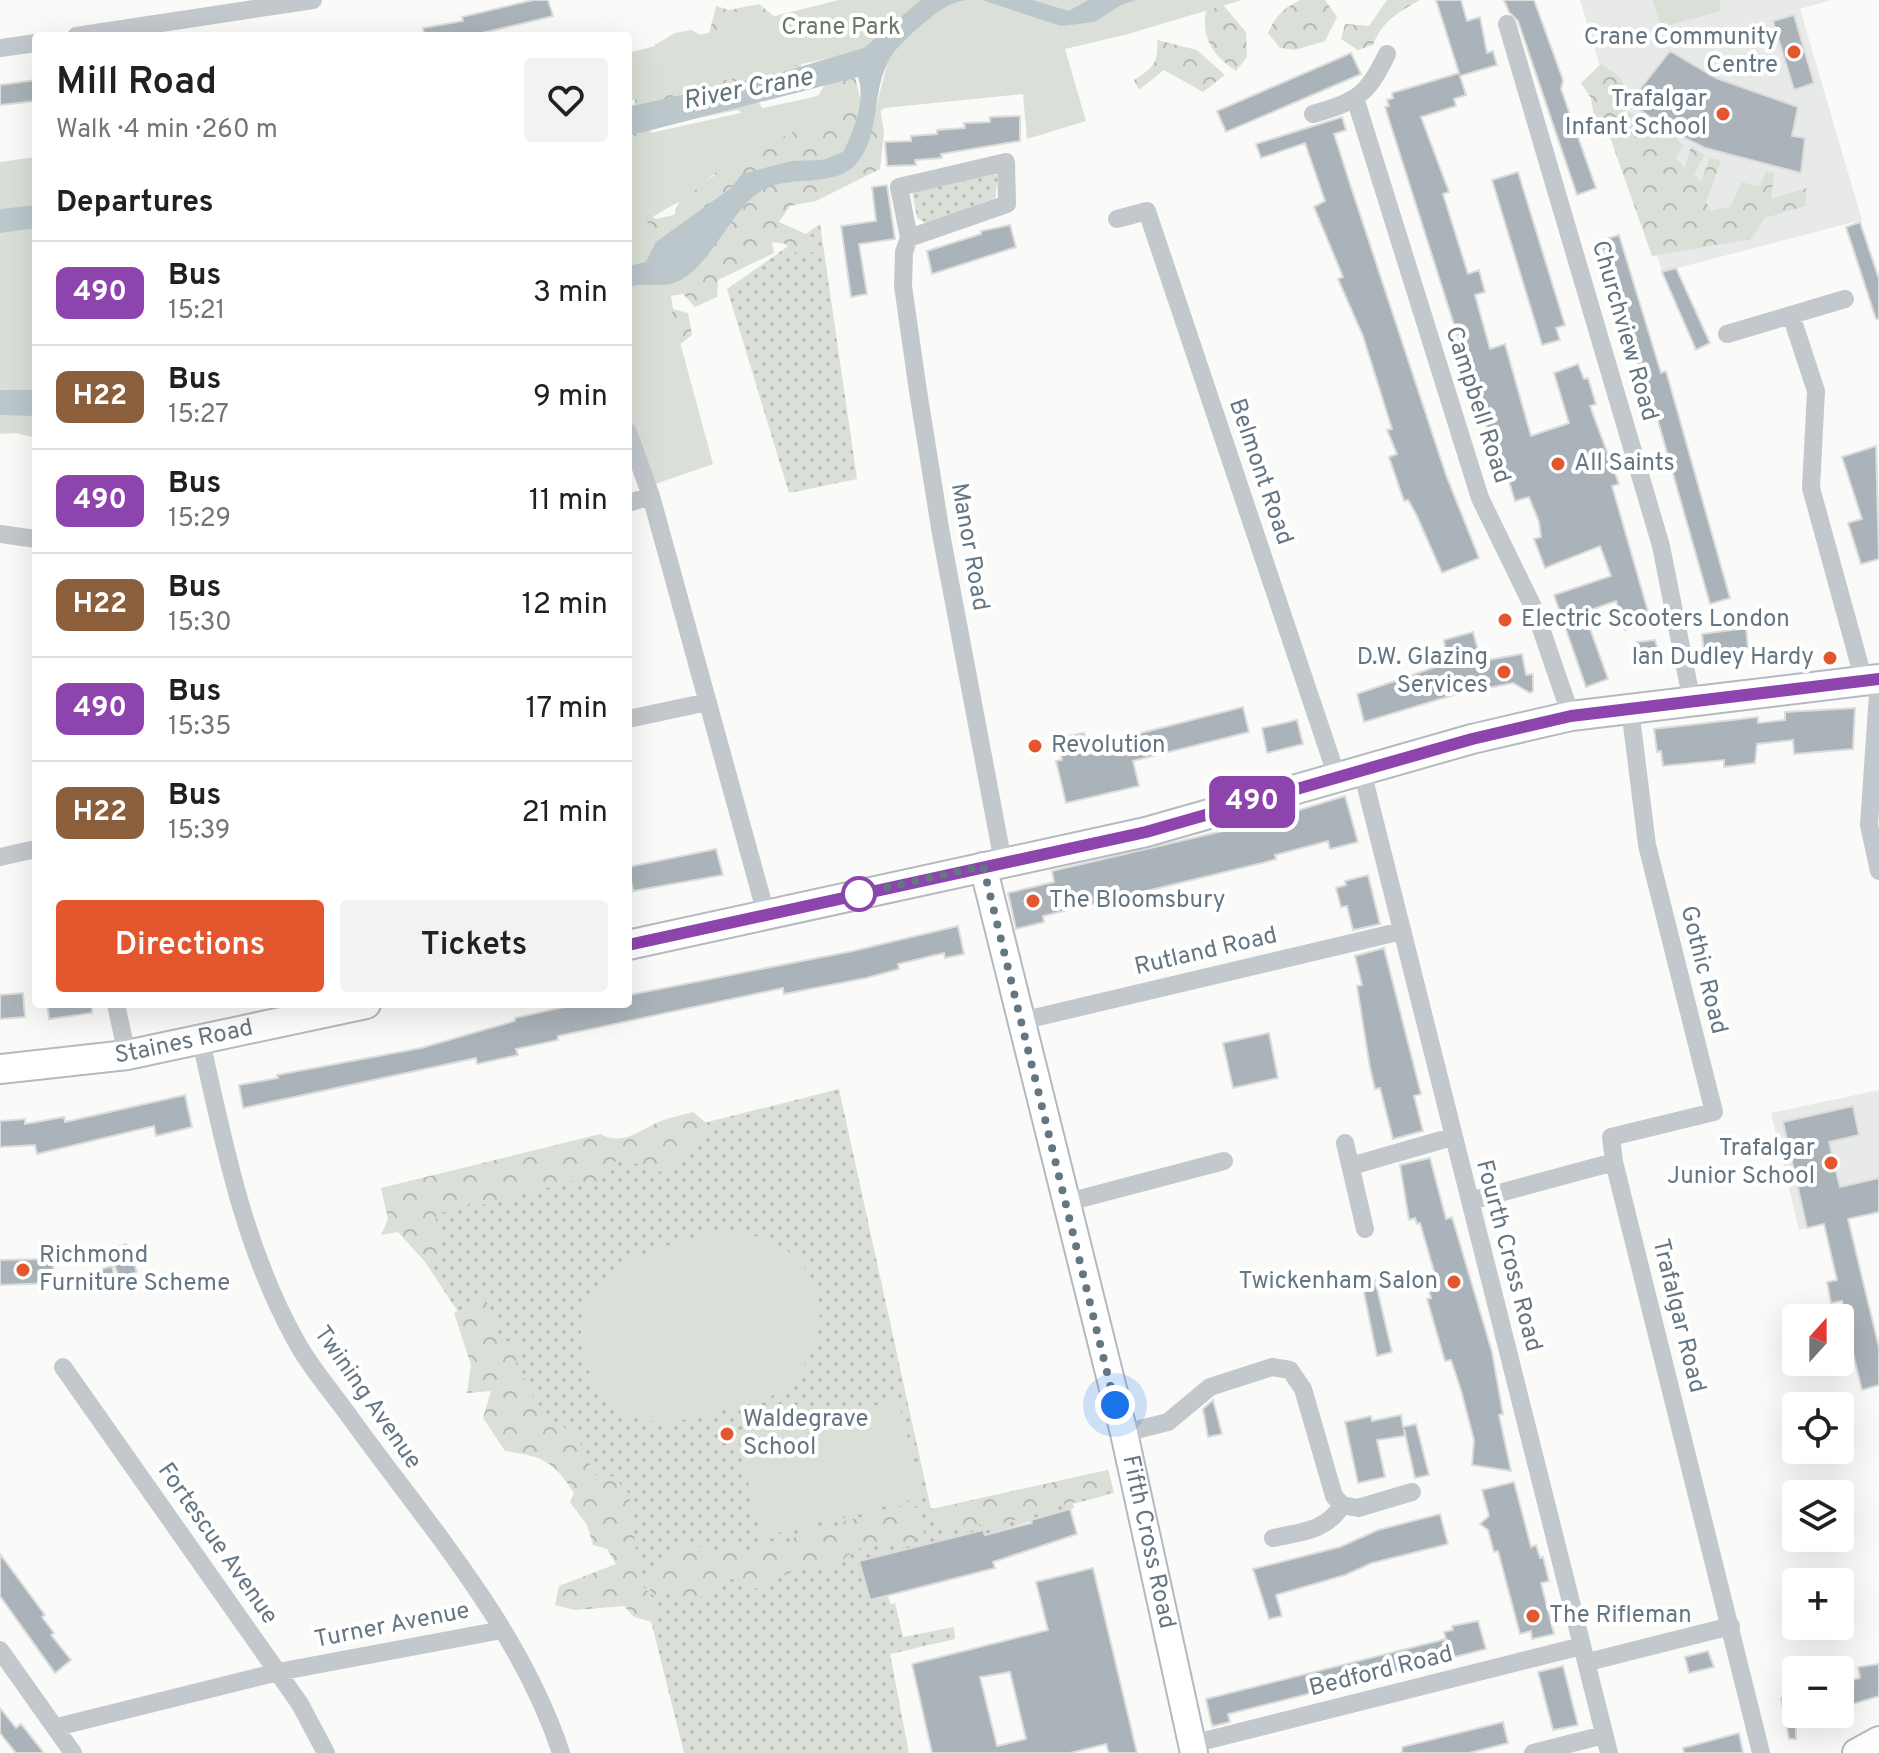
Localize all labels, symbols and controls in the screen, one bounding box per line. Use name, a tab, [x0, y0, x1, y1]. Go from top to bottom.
park label: Crane Park	[781, 13, 901, 43]
place label: Crane Community Centre	[1584, 23, 1778, 81]
marker: Crane Community Centre	[1785, 43, 1803, 61]
button: heart	[524, 58, 608, 142]
text: Mill Road	[56, 59, 217, 108]
water label: River Crane	[680, 61, 816, 119]
place label: Trafalgar Infant School	[1565, 85, 1707, 143]
marker: Trafalgar Infant School	[1714, 105, 1732, 123]
text: Walk · 4 min · 260 m	[56, 114, 278, 147]
text: Departures	[56, 185, 214, 222]
street label: Churchview Road	[1584, 237, 1664, 425]
text: Bus	[168, 258, 221, 295]
text: 490	[73, 275, 127, 311]
text: 3 min	[533, 275, 608, 312]
text: 15:21	[168, 295, 225, 328]
street label: Campbell Road	[1438, 323, 1516, 487]
text: Bus	[168, 362, 221, 399]
text: H22	[73, 379, 127, 415]
text: 9 min	[533, 379, 608, 416]
street label: Belmont Road	[1221, 395, 1299, 549]
text: 15:27	[168, 399, 229, 432]
place label: All Saints	[1574, 449, 1675, 479]
marker: All Saints	[1549, 455, 1567, 473]
text: Bus	[168, 466, 221, 503]
street label: Manor Road	[943, 481, 995, 613]
text: 490	[73, 483, 127, 519]
text: 11 min	[529, 483, 608, 520]
text: 15:29	[168, 503, 231, 536]
text: Bus	[168, 570, 221, 607]
text: H22	[73, 587, 127, 623]
text: 12 min	[521, 587, 608, 624]
place label: Electric Scooters London	[1521, 605, 1790, 635]
text: 15:30	[168, 607, 232, 640]
marker: Electric Scooters London	[1496, 611, 1514, 629]
place label: D.W. Glazing Services	[1357, 643, 1488, 701]
place label: Ian Dudley Hardy	[1632, 643, 1814, 673]
marker: Ian Dudley Hardy	[1821, 649, 1839, 667]
marker: D.W. Glazing Services	[1495, 663, 1513, 681]
text: Bus	[168, 674, 221, 711]
text: 490	[73, 691, 127, 727]
text: 17 min	[525, 691, 608, 728]
text: 15:35	[168, 711, 232, 744]
place label: Revolution	[1051, 731, 1166, 761]
marker: Revolution	[1026, 737, 1044, 755]
line badge: 490	[1206, 776, 1298, 828]
text: Bus	[168, 778, 221, 815]
text: 490	[1225, 784, 1279, 820]
text: H22	[73, 795, 127, 831]
text: 21 min	[521, 795, 608, 832]
text: 15:39	[168, 815, 230, 848]
unlabelled marker	[842, 877, 876, 911]
place label: The Bloomsbury	[1049, 886, 1226, 916]
marker: The Bloomsbury	[1024, 892, 1042, 910]
button: Directions	[56, 900, 324, 992]
button: Tickets	[340, 900, 608, 992]
street label: Gothic Road	[1673, 903, 1733, 1037]
street label: Rutland Road	[1132, 921, 1280, 983]
street label: Staines Road	[113, 1013, 256, 1071]
place label: Trafalgar Junior School	[1667, 1134, 1815, 1192]
marker: Trafalgar Junior School	[1822, 1154, 1840, 1172]
street label: Fourth Cross Road	[1468, 1157, 1548, 1355]
street label: Trafalgar Road	[1644, 1236, 1712, 1396]
place label: Richmond Furniture Scheme	[39, 1241, 230, 1299]
marker: Richmond Furniture Scheme	[14, 1261, 32, 1279]
place label: Twickenham Salon	[1238, 1267, 1438, 1297]
marker: Twickenham Salon	[1445, 1273, 1463, 1291]
north arrow	[1782, 1304, 1854, 1376]
map controls	[1782, 1304, 1854, 1728]
street label: Twining Avenue	[306, 1321, 428, 1475]
your location	[1095, 1385, 1135, 1425]
button: locate	[1782, 1392, 1854, 1464]
place label: Waldegrave School	[743, 1405, 869, 1463]
marker: Waldegrave School	[718, 1425, 736, 1443]
street label: Fifth Cross Road	[1114, 1453, 1181, 1632]
street label: Fortescue Avenue	[150, 1458, 284, 1630]
button: layers	[1782, 1480, 1854, 1552]
button: +	[1782, 1568, 1854, 1640]
street label: Turner Avenue	[312, 1596, 472, 1656]
place label: The Rifleman	[1549, 1601, 1692, 1631]
marker: The Rifleman	[1524, 1607, 1542, 1625]
street label: Bedford Road	[1306, 1640, 1456, 1704]
button: −	[1782, 1656, 1854, 1728]

